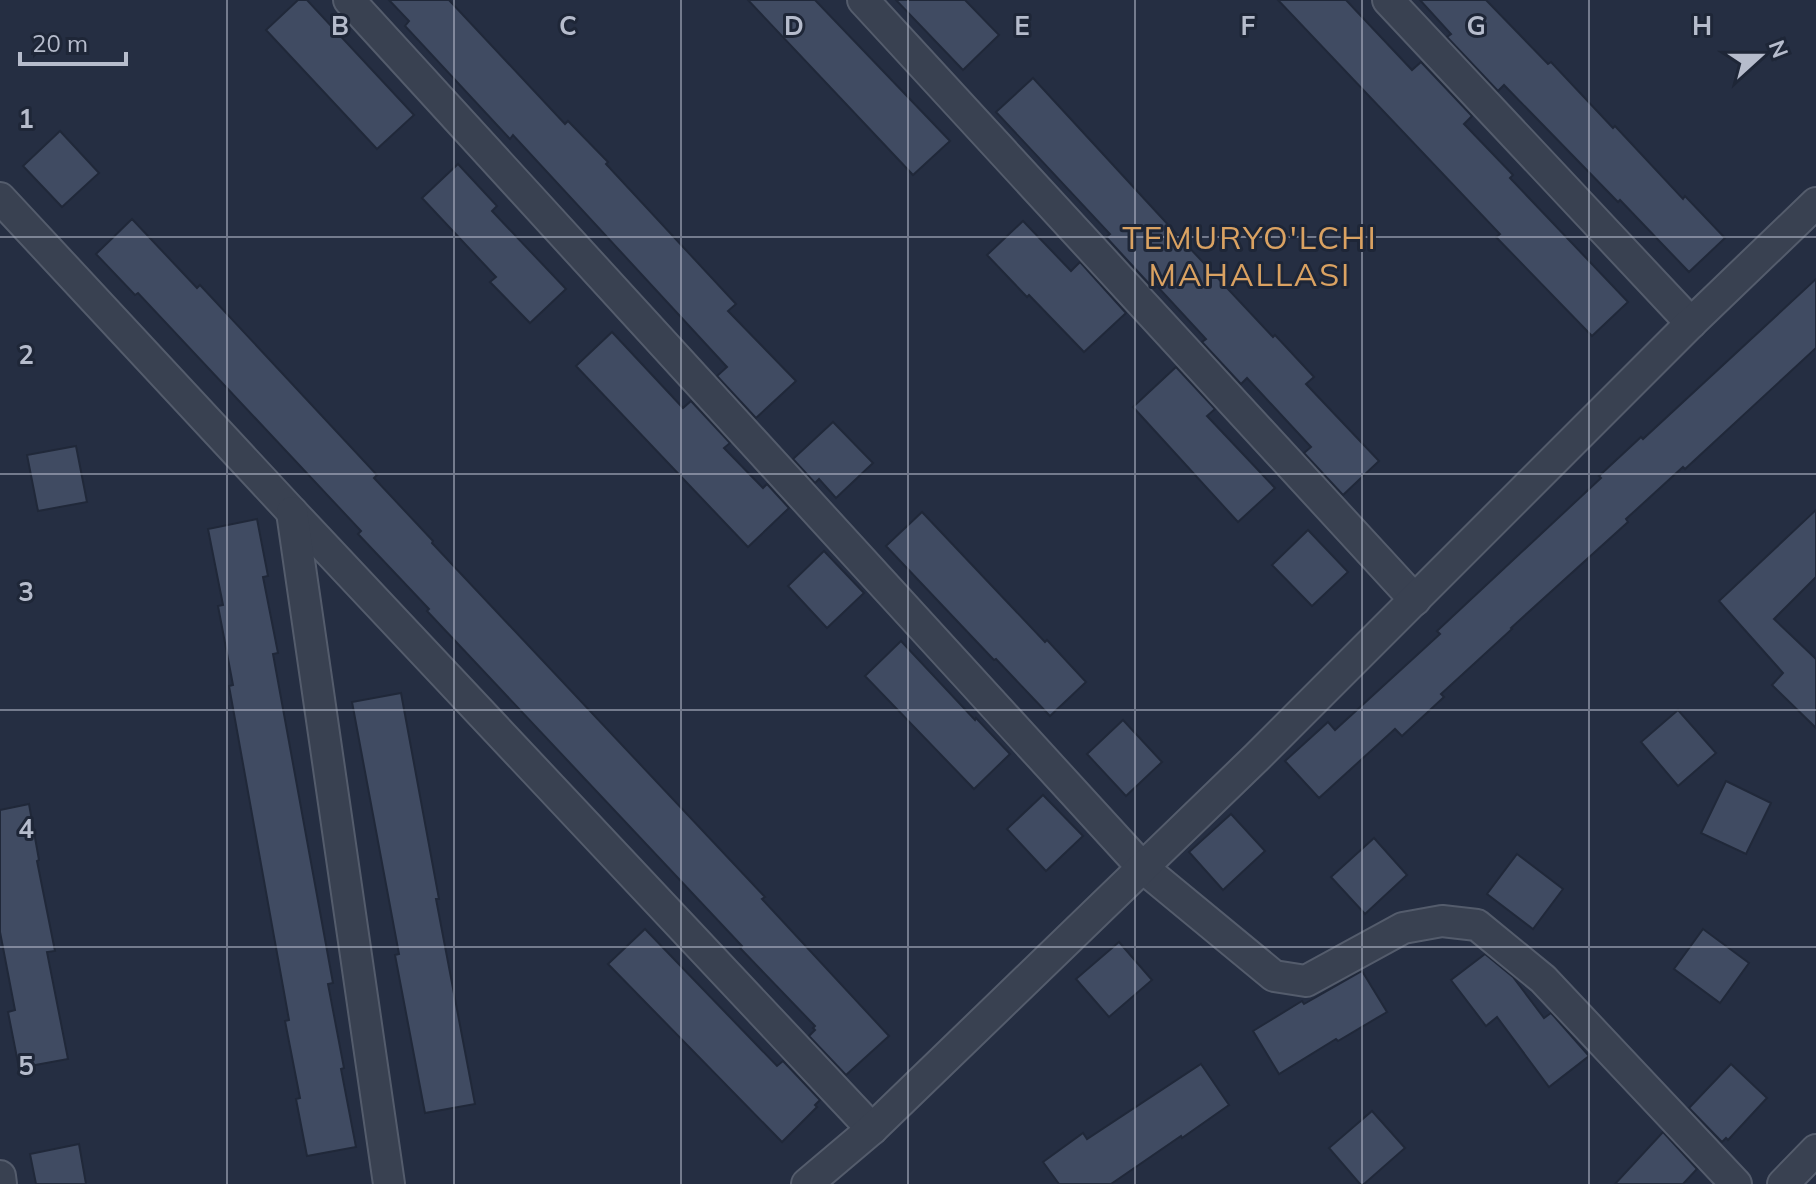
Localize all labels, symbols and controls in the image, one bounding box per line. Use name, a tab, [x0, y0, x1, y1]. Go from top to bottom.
text: B	[331, 9, 349, 42]
text: C	[559, 9, 577, 42]
text: D	[784, 9, 804, 42]
text: E	[1014, 9, 1030, 42]
text: F	[1241, 9, 1256, 42]
text: G	[1466, 9, 1486, 42]
text: H	[1692, 9, 1712, 42]
scale bar	[20, 16, 126, 66]
north arrow	[1720, 16, 1800, 96]
text: 20 m	[32, 28, 88, 58]
text: N	[1763, 36, 1795, 62]
text: 1	[18, 102, 34, 135]
district label: TEMURYO'LCHI MAHALLASI	[1122, 217, 1378, 294]
text: 2	[18, 338, 34, 371]
text: 3	[18, 575, 34, 608]
text: 4	[18, 812, 34, 845]
text: 5	[18, 1049, 34, 1082]

